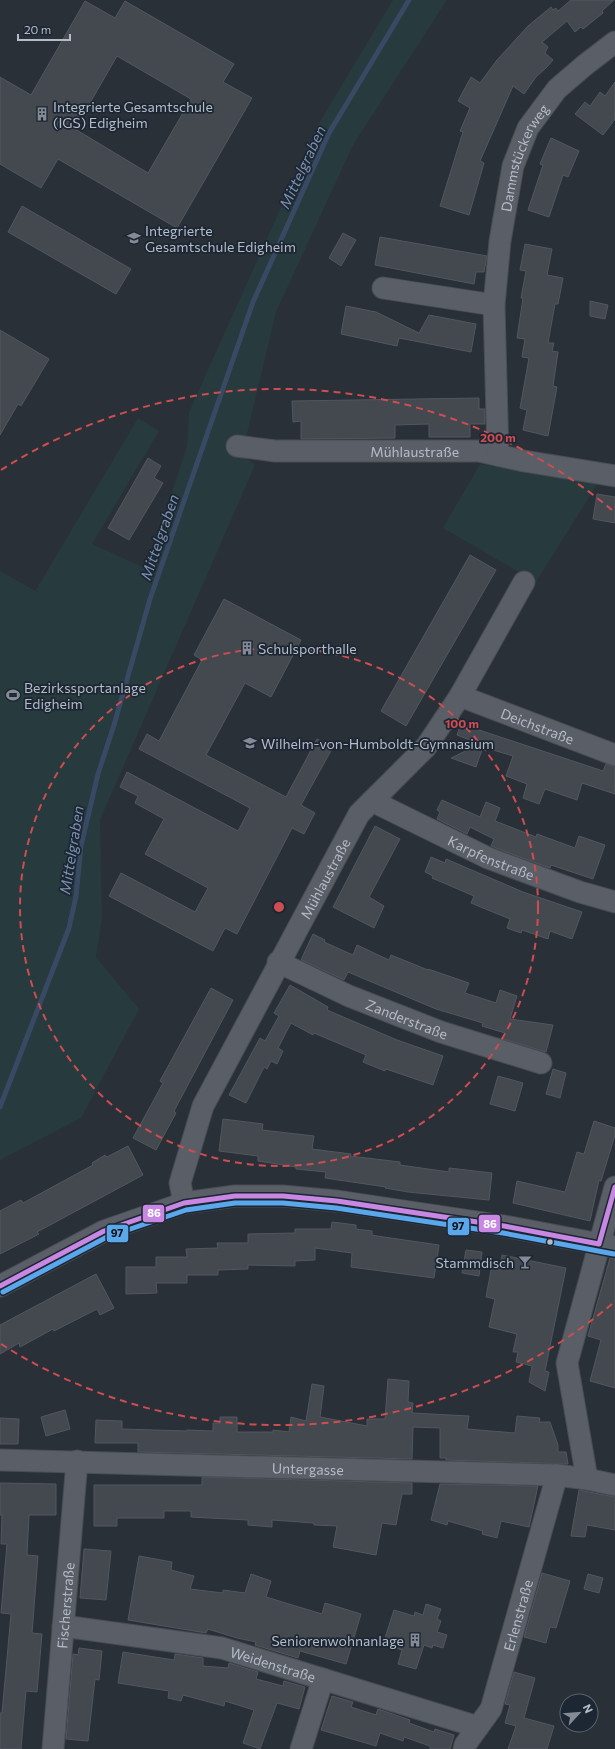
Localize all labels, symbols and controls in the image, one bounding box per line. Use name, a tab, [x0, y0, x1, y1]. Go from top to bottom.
scale bar	[18, 16, 70, 42]
text: 20 m	[24, 22, 51, 36]
place label: Integrierte Gesamtschule (IGS) Edigheim	[53, 98, 213, 131]
street label: Dammstückerweg	[497, 100, 552, 213]
building icon: Integrierte Gesamtschule (IGS) Edigheim	[34, 106, 50, 122]
water label: Mittelgraben	[275, 123, 329, 211]
place label: Integrierte Gesamtschule Edigheim	[145, 222, 296, 255]
school or university icon: Integrierte Gesamtschule Edigheim	[126, 230, 142, 246]
text: 200 m	[480, 430, 516, 444]
street label: Mühlaustraße	[370, 443, 459, 460]
water label: Mittelgraben	[136, 492, 182, 582]
building icon: Schulsporthalle	[239, 640, 255, 656]
place label: Schulsporthalle	[258, 640, 357, 657]
place label: Bezirkssportanlage Edigheim	[24, 679, 146, 712]
sports icon: Bezirkssportanlage Edigheim	[5, 687, 21, 703]
street label: Deichstraße	[499, 704, 577, 747]
text: 100 m	[445, 716, 479, 730]
school or university icon: Wilhelm-von-Humboldt-Gymnasium	[242, 735, 258, 751]
place label: Wilhelm-von-Humboldt-Gymnasium	[261, 735, 494, 752]
water label: Mittelgraben	[55, 804, 87, 896]
street label: Karpfenstraße	[445, 831, 537, 883]
street label: Mühlaustraße	[296, 835, 353, 921]
centre of rings	[272, 900, 286, 914]
street label: Zanderstraße	[364, 995, 450, 1042]
line badge: 86	[142, 1204, 165, 1223]
text: 86	[147, 1206, 161, 1219]
line badge: 86	[478, 1214, 501, 1233]
line badge: 97	[447, 1217, 470, 1236]
text: 86	[483, 1217, 497, 1230]
text: 97	[452, 1219, 464, 1232]
line badge: 97	[106, 1224, 129, 1243]
text: 97	[111, 1226, 123, 1239]
unlabelled marker	[545, 1237, 555, 1247]
place label: Stammdisch	[435, 1254, 514, 1271]
bar icon: Stammdisch	[517, 1254, 533, 1270]
street label: Untergasse	[272, 1459, 344, 1478]
street label: Fischerstraße	[53, 1562, 77, 1649]
street label: Erlenstraße	[499, 1577, 536, 1653]
place label: Seniorenwohnanlage	[271, 1632, 404, 1649]
building icon: Seniorenwohnanlage	[407, 1632, 423, 1648]
street label: Weidenstraße	[228, 1643, 318, 1685]
north arrow	[559, 1693, 599, 1733]
text: N	[581, 1702, 596, 1715]

